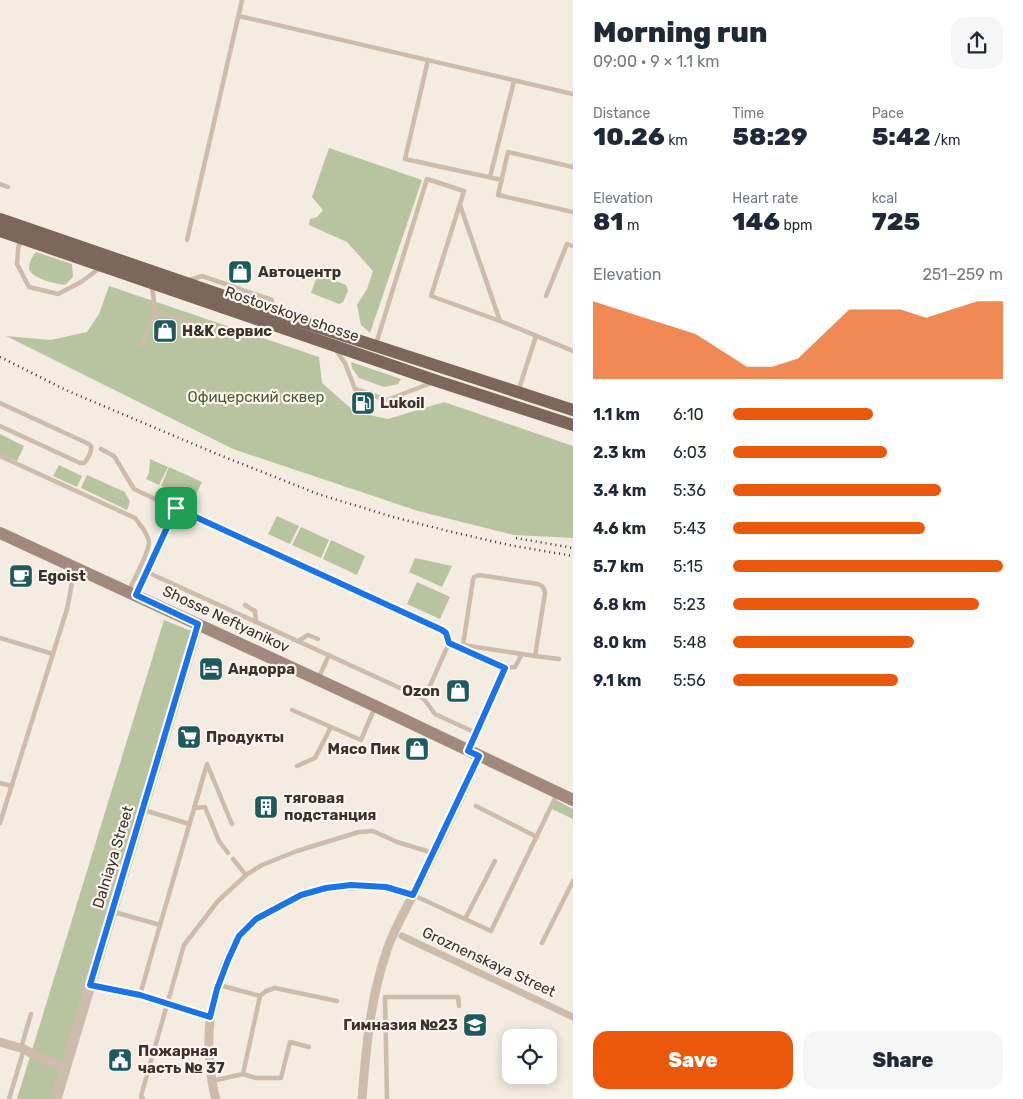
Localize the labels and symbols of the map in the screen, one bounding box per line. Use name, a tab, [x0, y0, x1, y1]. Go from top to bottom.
shop icon: Автоцентр	[227, 259, 253, 285]
place label: Автоцентр	[258, 263, 341, 281]
street label: Rostovskoye shosse	[223, 283, 361, 345]
shop icon: H&K сервис	[152, 318, 178, 344]
place label: H&K сервис	[182, 322, 272, 340]
park label: Офицерский сквер	[188, 388, 325, 406]
fuel station icon: Lukoil	[350, 390, 376, 416]
place label: Lukoil	[380, 394, 425, 412]
pin	[155, 487, 197, 529]
cafe icon: Egoist	[8, 563, 34, 589]
place label: Egoist	[38, 567, 86, 585]
street label: Shosse Neftyanikov	[160, 582, 292, 656]
hotel icon: Андорра	[198, 656, 224, 682]
place label: Андорра	[228, 660, 295, 678]
shop icon: Ozon	[445, 678, 471, 704]
place label: Ozon	[402, 682, 440, 700]
supermarket icon: Продукты	[176, 724, 202, 750]
place label: Продукты	[206, 728, 284, 746]
shop icon: Мясо Пик	[404, 736, 430, 762]
place label: Мясо Пик	[327, 740, 400, 758]
place label: тяговая подстанция	[284, 789, 376, 824]
building icon: тяговая подстанция	[253, 794, 279, 820]
street label: Dalniaya Street	[89, 803, 137, 911]
street label: Groznenskaya Street	[419, 923, 559, 1001]
school or university icon: Гимназия №23	[462, 1012, 488, 1038]
place label: Гимназия №23	[343, 1016, 458, 1034]
place label: Пожарная часть № 37	[138, 1042, 225, 1077]
public building icon: Пожарная часть № 37	[107, 1047, 133, 1073]

